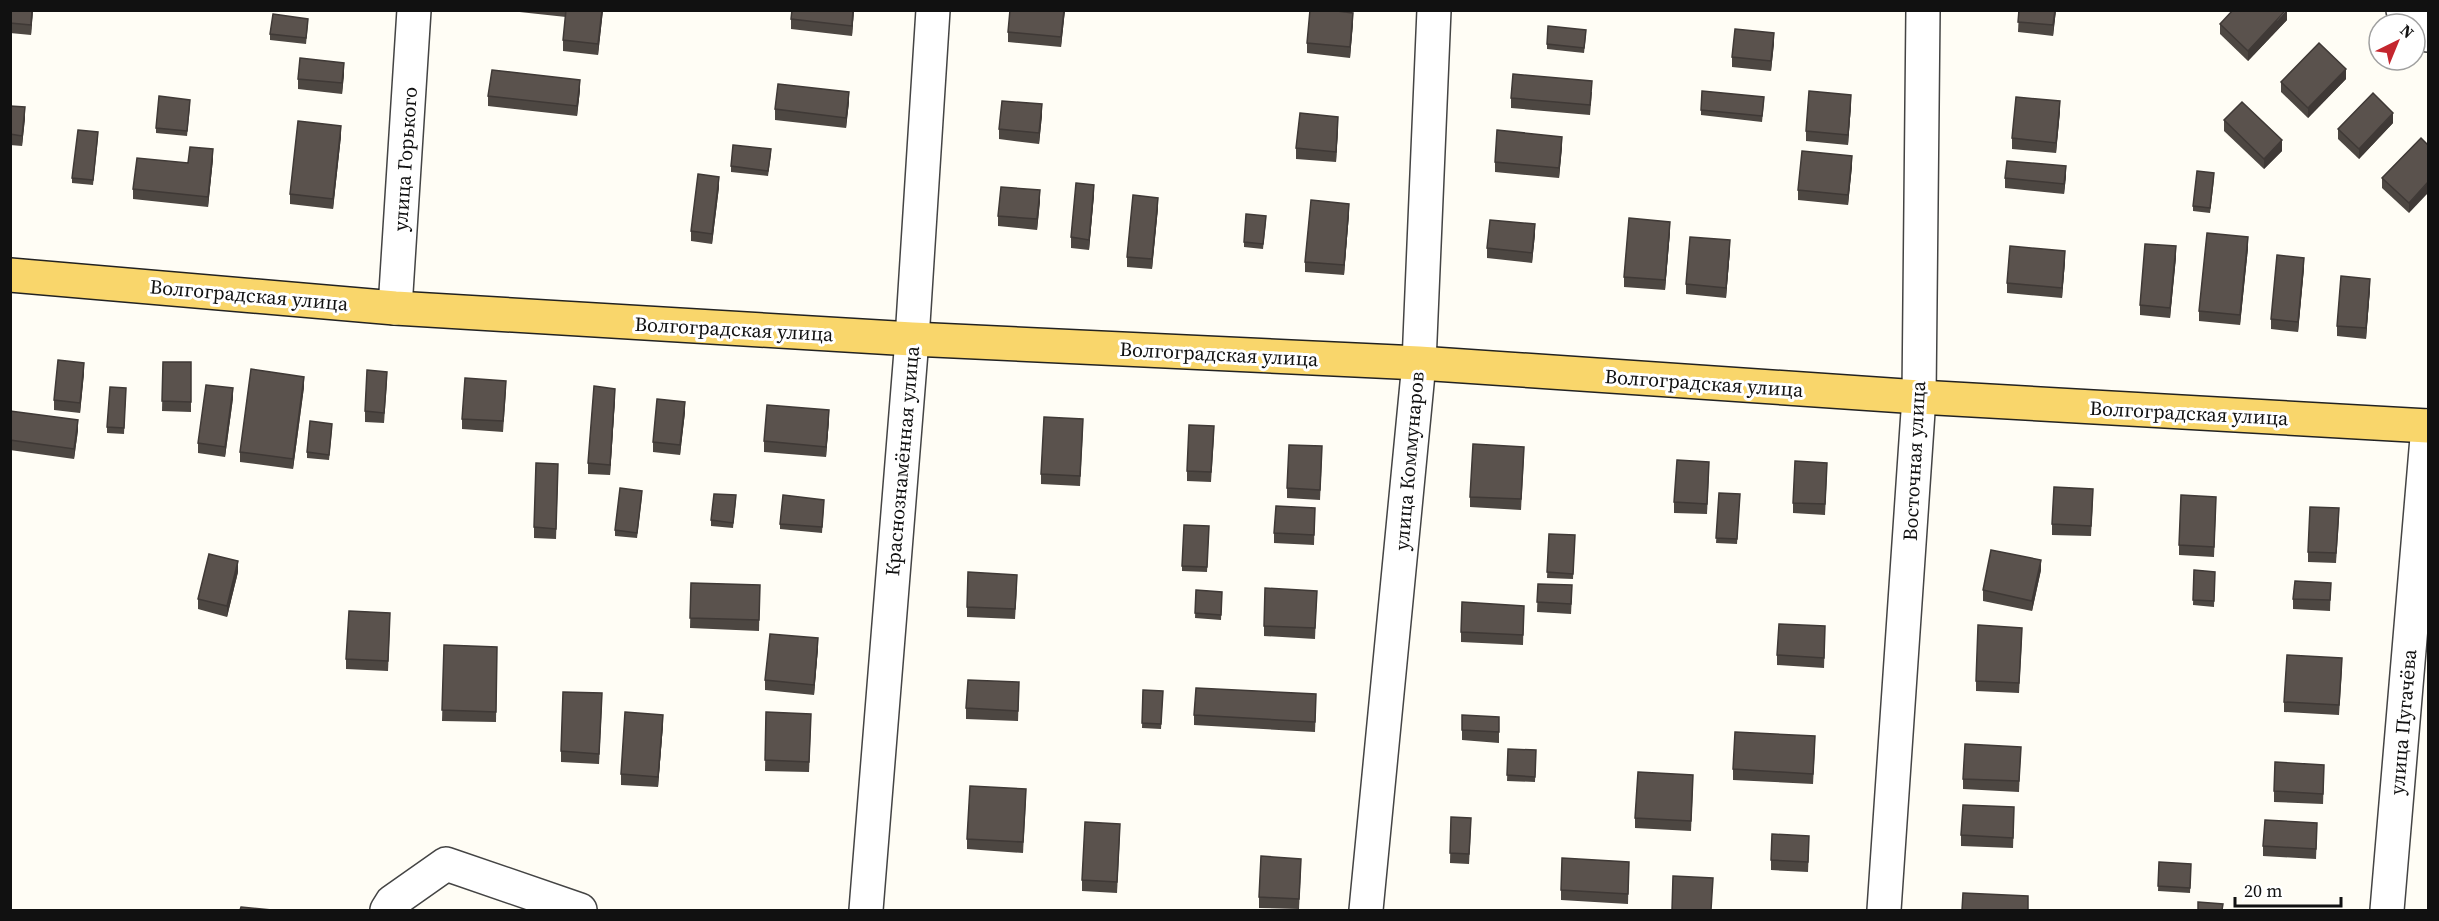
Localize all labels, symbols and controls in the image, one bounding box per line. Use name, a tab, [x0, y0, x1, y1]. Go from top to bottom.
north arrow	[2367, 12, 2427, 72]
text: N	[2395, 19, 2419, 43]
street label: улица Горького	[386, 86, 424, 232]
street label: Волгоградская улица	[149, 272, 350, 318]
street label: Волгоградская улица	[634, 310, 835, 348]
street label: Волгоградская улица	[1119, 335, 1320, 373]
street label: Краснознамённая улица	[878, 344, 926, 577]
street label: Волгоградская улица	[1604, 362, 1805, 404]
street label: улица Коммунаров	[1387, 370, 1431, 552]
street label: Восточная улица	[1896, 379, 1932, 542]
street label: Волгоградская улица	[2089, 394, 2290, 432]
street label: улица Пугачёва	[2383, 647, 2423, 796]
scale bar	[2235, 870, 2342, 908]
text: 20 m	[2244, 878, 2282, 903]

